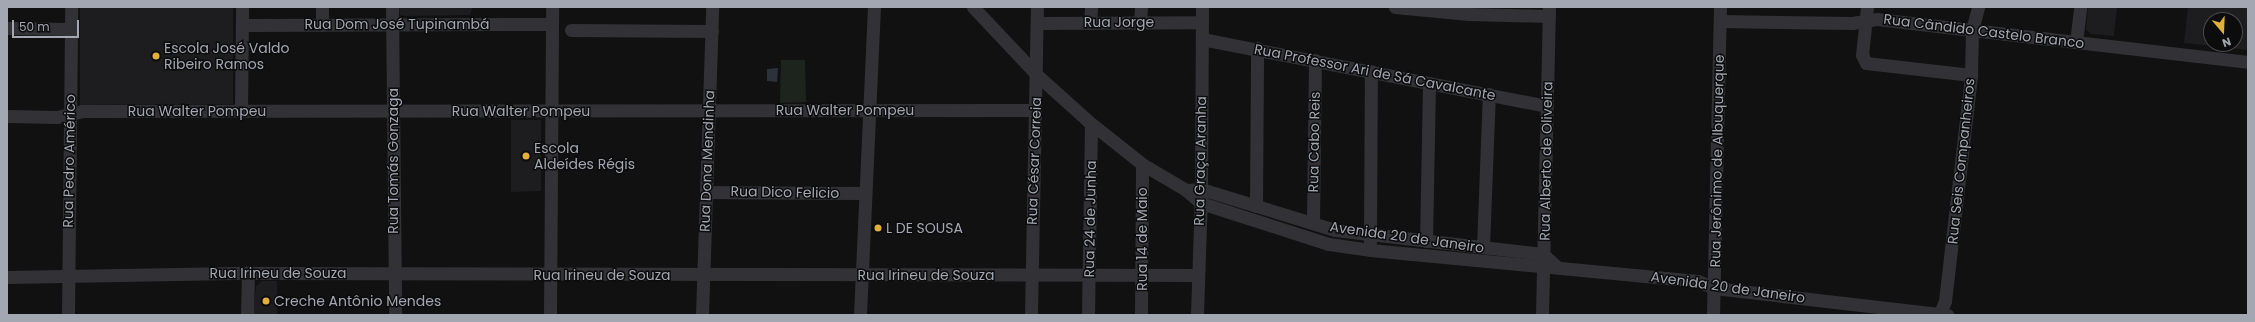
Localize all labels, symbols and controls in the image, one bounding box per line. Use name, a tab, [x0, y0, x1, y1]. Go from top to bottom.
street label: Rua Cândido Castelo Branco	[1883, 10, 2085, 52]
scale bar	[14, 12, 81, 38]
north arrow	[2203, 12, 2243, 52]
street label: Rua Jorge	[1084, 14, 1154, 30]
street label: Rua Dom José Tupinambá	[304, 16, 490, 32]
text: 50 m	[19, 18, 50, 35]
text: N	[2220, 33, 2233, 51]
place label: Escola José Valdo Ribeiro Ramos	[164, 40, 289, 72]
street label: Rua Professor Ari de Sá Cavalcante	[1253, 40, 1497, 104]
marker: Escola José Valdo Ribeiro Ramos	[151, 51, 161, 61]
street label: Rua Jerônimo de Albuquerque	[1707, 54, 1727, 268]
street label: Rua Seis Companheiros	[1944, 77, 1978, 245]
street label: Rua Alberto de Oliveira	[1536, 81, 1556, 241]
street label: Rua Tomás Gonzaga	[385, 88, 401, 234]
street label: Rua Dona Mendinha	[696, 90, 718, 232]
street label: Rua Cabo Reis	[1305, 91, 1323, 193]
street label: Rua Pedro Américo	[59, 94, 79, 228]
street label: Rua Graça Aranha	[1190, 96, 1210, 226]
street label: Rua César Correia	[1023, 97, 1045, 225]
street label: Rua Walter Pompeu	[776, 102, 914, 118]
street label: Rua Walter Pompeu	[128, 103, 266, 119]
street label: Rua Walter Pompeu	[452, 103, 590, 119]
place label: Escola Aldeídes Régis	[534, 140, 635, 172]
marker: Escola Aldeídes Régis	[521, 151, 531, 161]
street label: Rua 24 de Junha	[1081, 160, 1099, 278]
street label: Rua Dico Felicio	[730, 183, 840, 201]
street label: Rua 14 de Maio	[1134, 187, 1150, 291]
street label: Avenida 20 de Janeiro	[1329, 218, 1485, 256]
place label: L DE SOUSA	[886, 220, 963, 236]
marker: L DE SOUSA	[873, 223, 883, 233]
street label: Rua Irineu de Souza	[210, 265, 346, 281]
street label: Rua Irineu de Souza	[534, 267, 670, 283]
street label: Rua Irineu de Souza	[858, 267, 994, 283]
street label: Avenida 20 de Janeiro	[1650, 268, 1806, 306]
place label: Creche Antônio Mendes	[274, 293, 441, 309]
marker: Creche Antônio Mendes	[261, 296, 271, 306]

